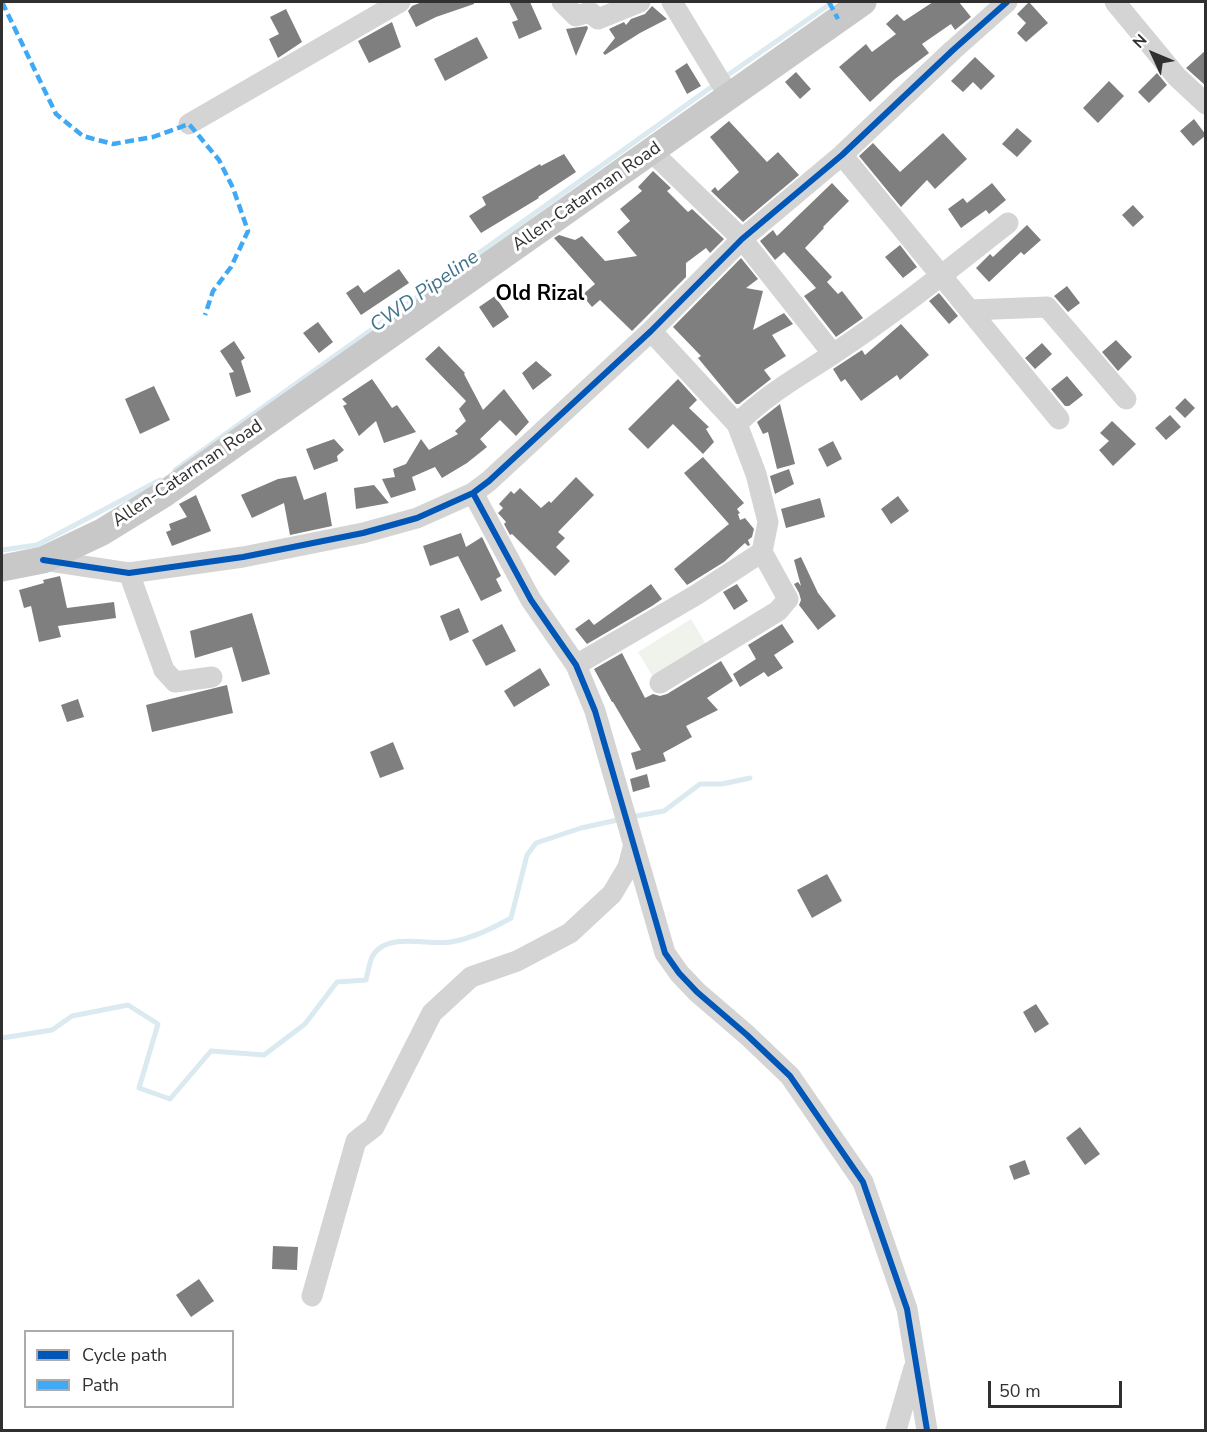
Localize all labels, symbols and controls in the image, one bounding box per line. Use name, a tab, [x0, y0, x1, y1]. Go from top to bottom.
north arrow	[1123, 24, 1183, 84]
text: N	[1128, 30, 1152, 53]
street label: Allen-Catarman Road	[509, 138, 665, 256]
water label: CWD Pipeline	[366, 246, 484, 338]
district label: Old Rizal	[495, 282, 585, 308]
street label: Allen-Catarman Road	[109, 416, 267, 532]
legend	[24, 1330, 234, 1408]
text: Cycle path	[82, 1343, 167, 1367]
scale bar	[991, 1369, 1124, 1407]
text: Path	[82, 1373, 119, 1397]
text: 50 m	[999, 1379, 1041, 1403]

